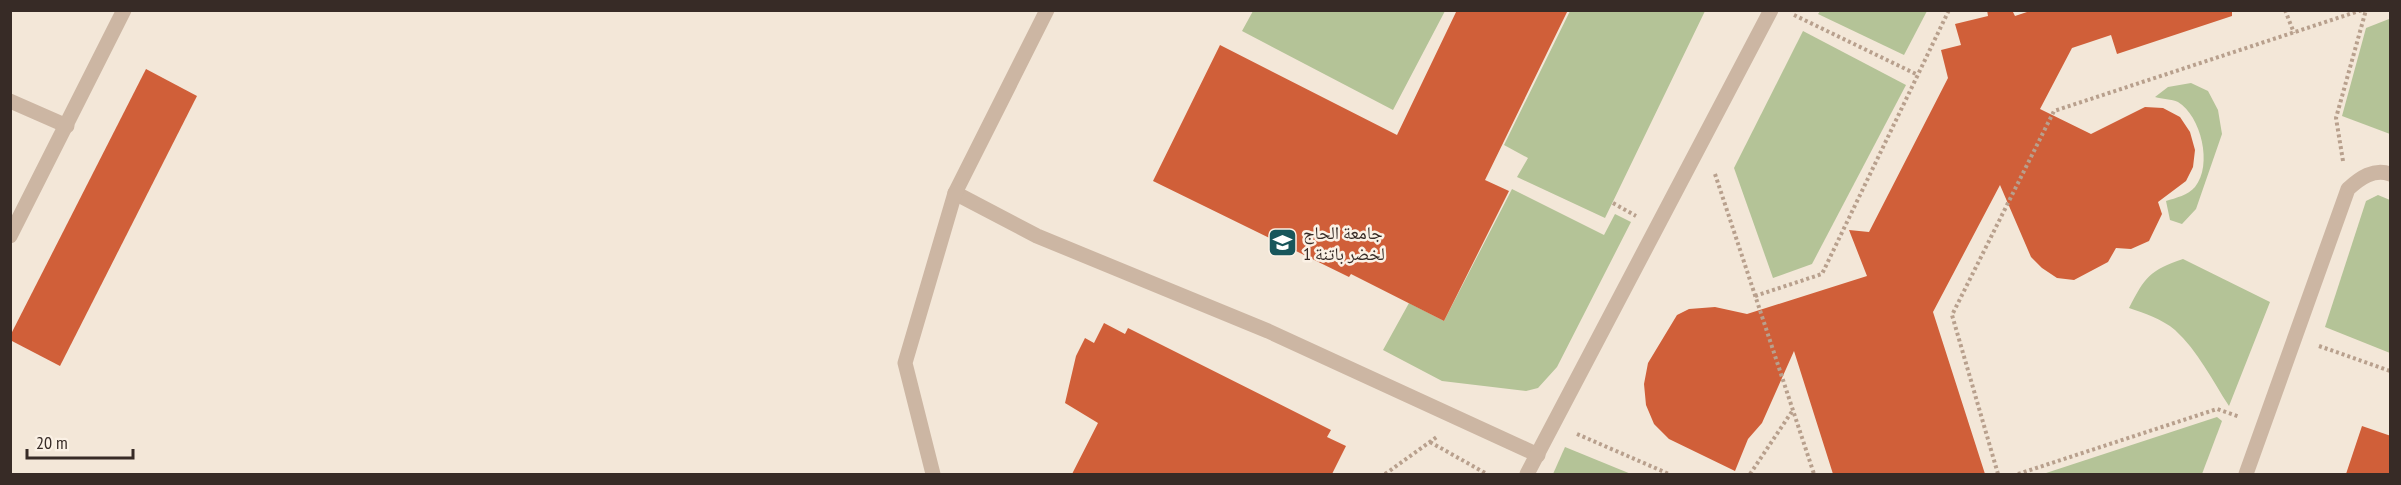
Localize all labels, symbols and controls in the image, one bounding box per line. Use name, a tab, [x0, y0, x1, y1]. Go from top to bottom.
place label: جامعة الحاج لخضر باتنة 1	[1303, 221, 1385, 265]
school or university icon: جامعة الحاج لخضر باتنة 1	[1266, 226, 1298, 258]
scale bar	[27, 422, 134, 460]
text: 20 m	[36, 431, 68, 454]

